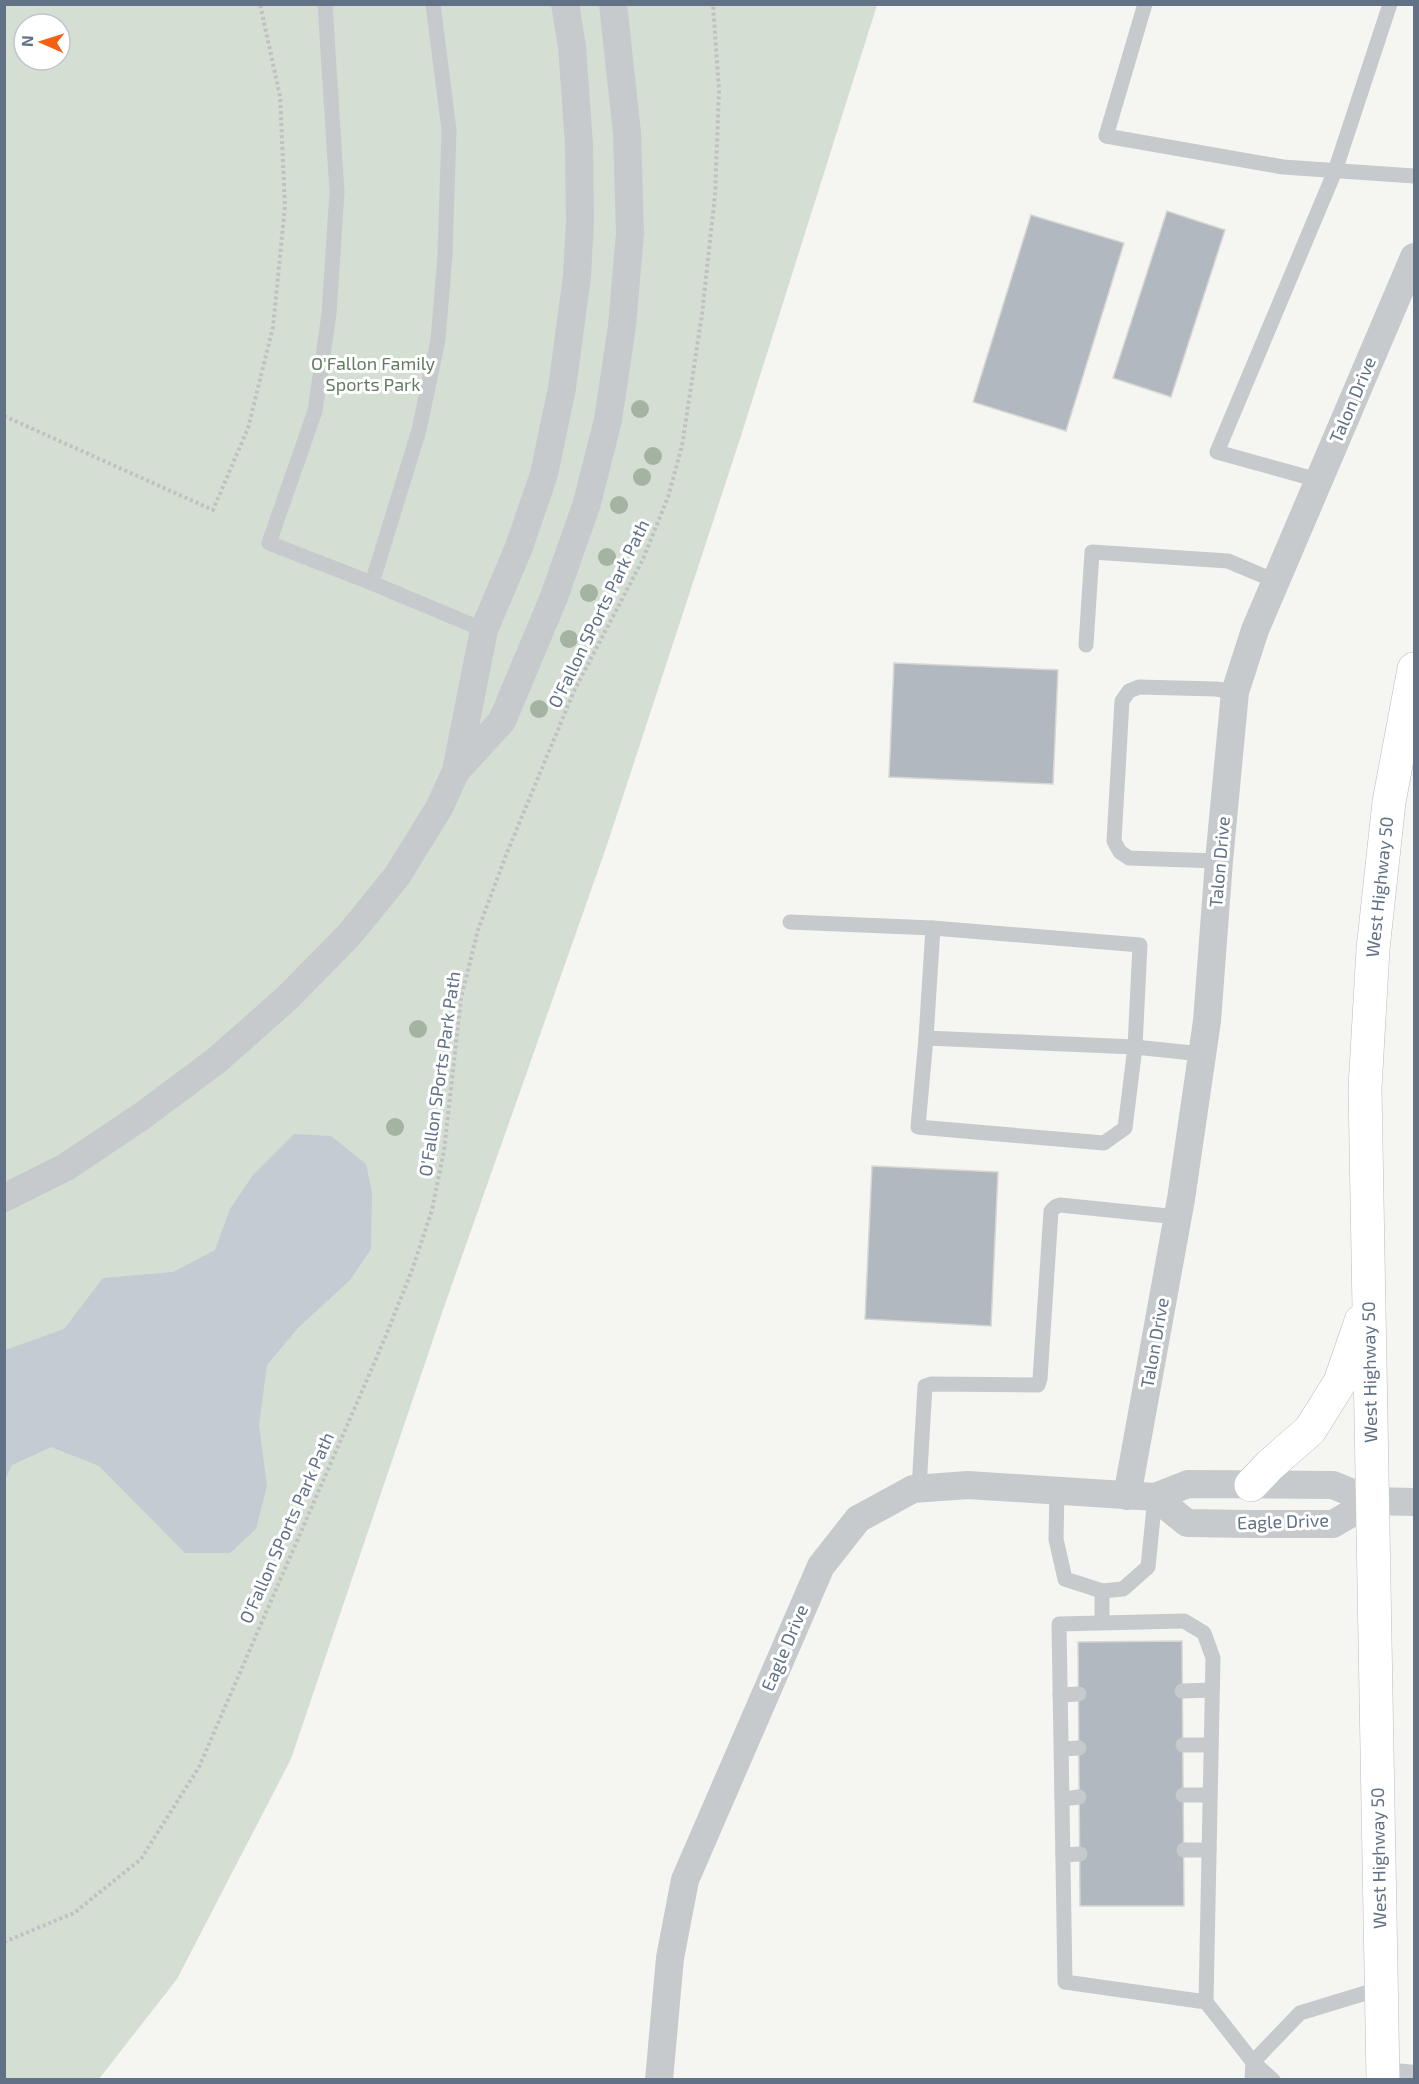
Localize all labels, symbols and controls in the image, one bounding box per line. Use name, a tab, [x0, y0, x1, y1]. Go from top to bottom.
north arrow	[12, 12, 72, 72]
text: N	[17, 35, 36, 47]
park label: O'Fallon Family Sports Park	[311, 352, 436, 395]
street label: Talon Drive	[1324, 353, 1380, 446]
street label: O'Fallon SPorts Park Path	[543, 516, 653, 711]
street label: Talon Drive	[1204, 815, 1234, 908]
street label: West Highway 50	[1361, 815, 1397, 959]
street label: O'Fallon SPorts Park Path	[414, 970, 464, 1178]
street label: Talon Drive	[1135, 1296, 1173, 1390]
street label: West Highway 50	[1357, 1301, 1381, 1443]
street label: O'Fallon SPorts Park Path	[234, 1429, 338, 1627]
street label: Eagle Drive	[1237, 1508, 1329, 1534]
street label: Eagle Drive	[756, 1601, 812, 1694]
street label: West Highway 50	[1366, 1787, 1390, 1929]

